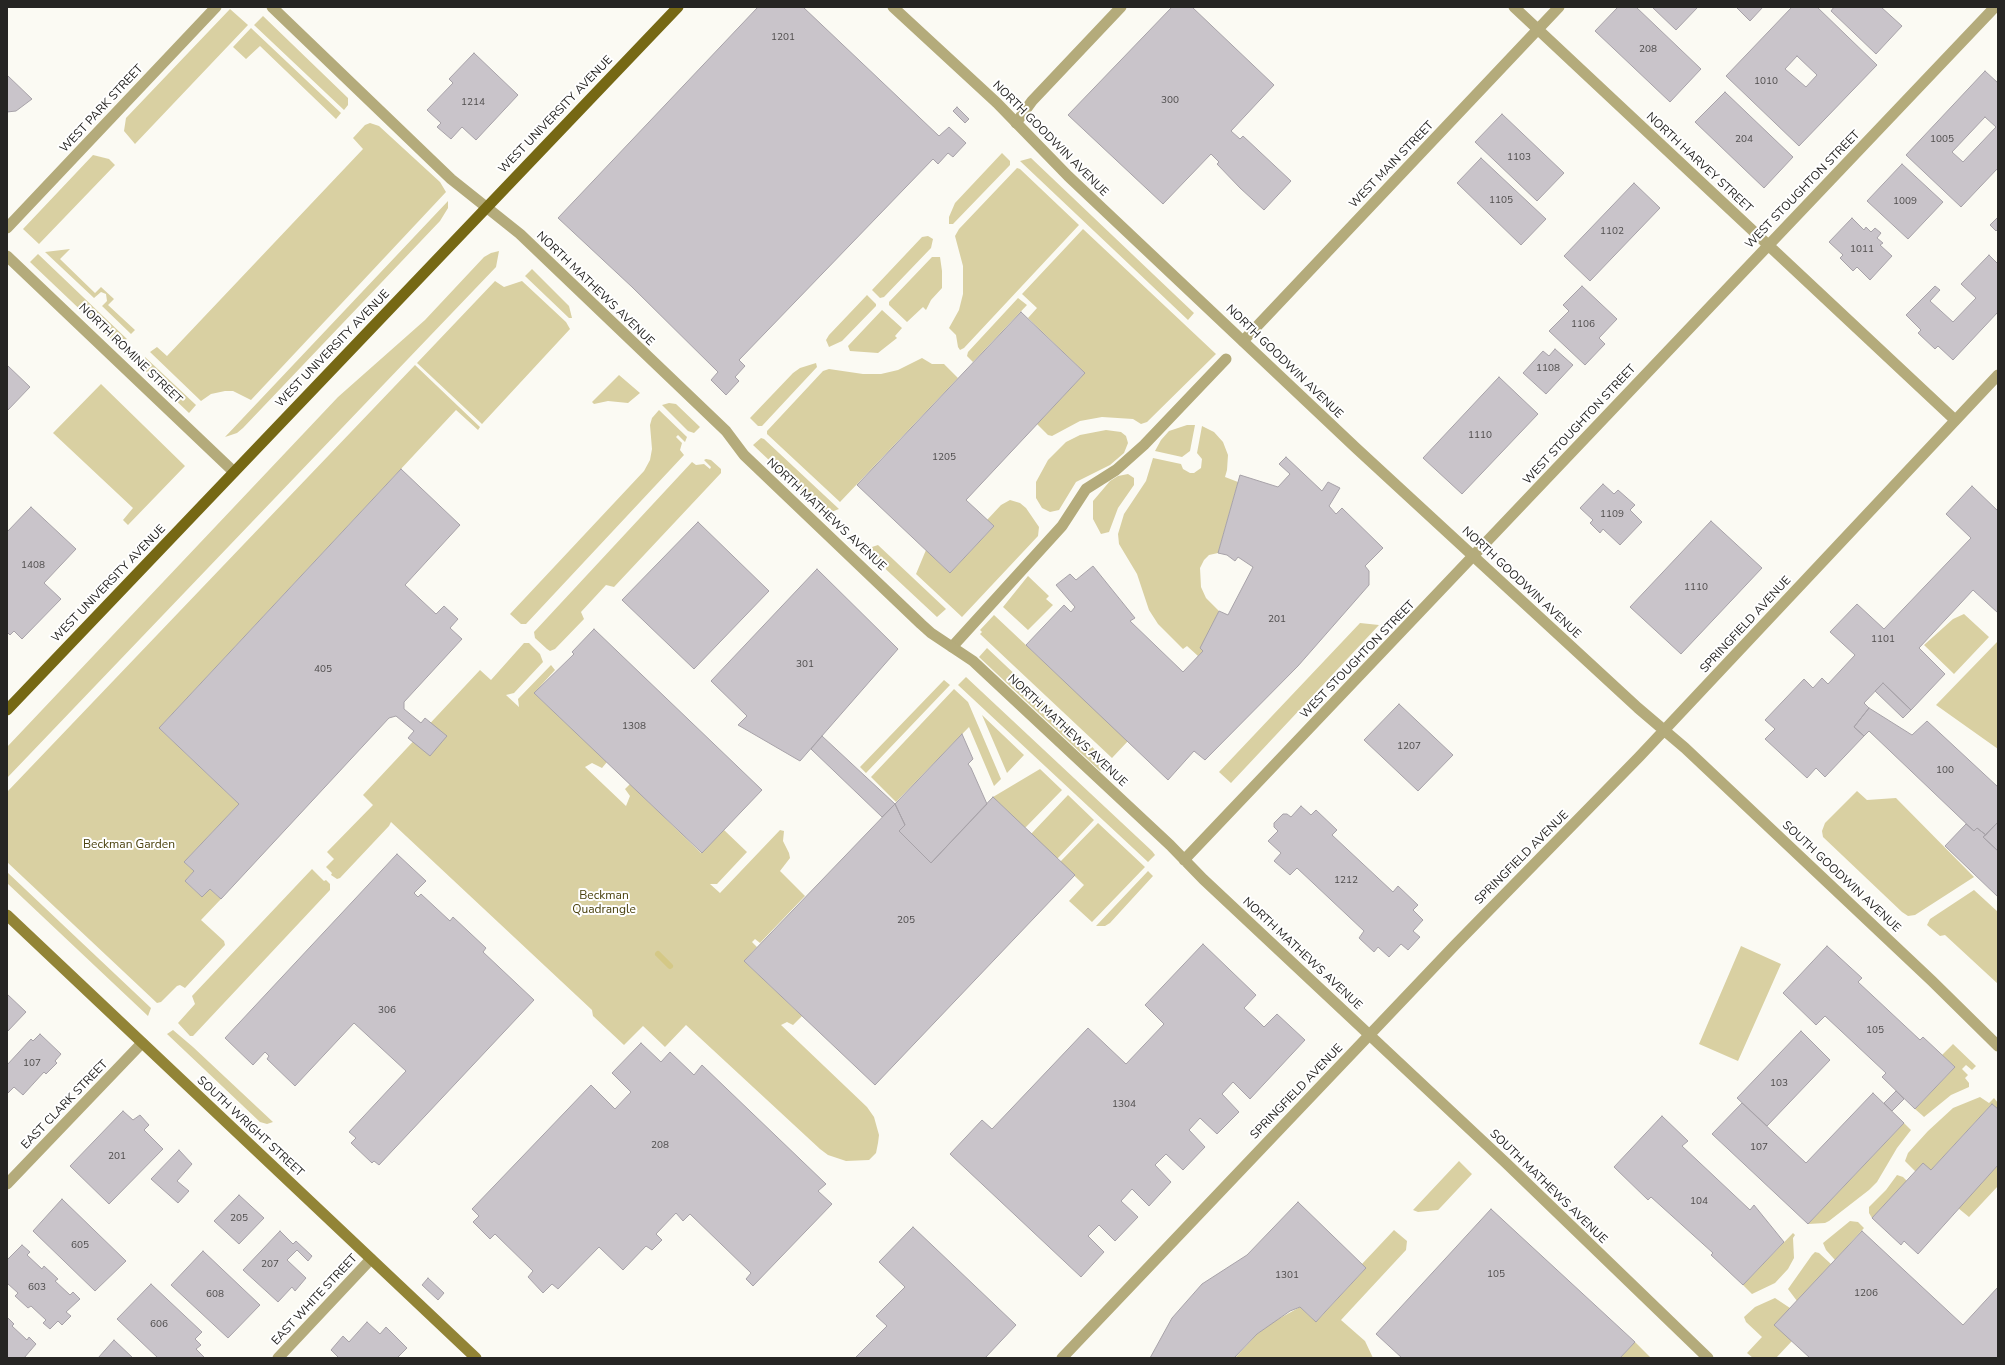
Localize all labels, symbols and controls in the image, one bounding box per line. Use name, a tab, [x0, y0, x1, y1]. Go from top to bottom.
house number: 1201	[771, 32, 795, 44]
house number: 208	[1639, 44, 1657, 56]
street label: WEST UNIVERSITY AVENUE	[496, 53, 616, 177]
street label: WEST PARK STREET	[57, 62, 147, 156]
house number: 1010	[1754, 76, 1778, 88]
street label: NORTH GOODWIN AVENUE	[989, 78, 1111, 200]
house number: 300	[1161, 95, 1179, 107]
house number: 1214	[461, 97, 485, 109]
street label: NORTH HARVEY STREET	[1643, 110, 1755, 216]
street label: WEST MAIN STREET	[1347, 119, 1437, 211]
street label: WEST STOUGHTON STREET	[1743, 128, 1863, 252]
house number: 204	[1735, 134, 1753, 146]
house number: 1005	[1930, 134, 1954, 146]
house number: 1103	[1507, 152, 1531, 164]
house number: 1105	[1489, 195, 1513, 207]
house number: 1009	[1893, 196, 1917, 208]
house number: 1102	[1600, 226, 1624, 238]
street label: NORTH MATHEWS AVENUE	[533, 229, 657, 349]
house number: 1011	[1850, 244, 1874, 256]
street label: WEST UNIVERSITY AVENUE	[273, 287, 393, 411]
street label: NORTH ROMINE STREET	[75, 301, 185, 407]
street label: NORTH GOODWIN AVENUE	[1222, 302, 1346, 422]
house number: 1106	[1571, 319, 1595, 331]
street label: WEST STOUGHTON STREET	[1521, 362, 1639, 488]
house number: 1108	[1536, 363, 1560, 375]
house number: 1110	[1468, 430, 1492, 442]
house number: 1205	[932, 452, 956, 464]
street label: NORTH MATHEWS AVENUE	[763, 456, 889, 574]
house number: 1109	[1600, 509, 1624, 521]
street label: WEST UNIVERSITY AVENUE	[49, 522, 169, 646]
street label: NORTH GOODWIN AVENUE	[1459, 524, 1583, 642]
house number: 1408	[21, 560, 45, 572]
street label: SPRINGFIELD AVENUE	[1698, 574, 1794, 676]
house number: 1110	[1684, 582, 1708, 594]
street label: WEST STOUGHTON STREET	[1298, 598, 1418, 722]
house number: 201	[1268, 614, 1286, 626]
house number: 1101	[1871, 634, 1895, 646]
house number: 301	[796, 659, 814, 671]
house number: 405	[314, 664, 332, 676]
street label: NORTH MATHEWS AVENUE	[1004, 672, 1130, 790]
house number: 1308	[622, 721, 646, 733]
house number: 1207	[1397, 741, 1421, 753]
house number: 100	[1936, 765, 1954, 777]
street label: SPRINGFIELD AVENUE	[1472, 808, 1572, 908]
street label: SOUTH GOODWIN AVENUE	[1779, 818, 1903, 936]
park label: Beckman Garden	[83, 838, 175, 852]
house number: 1212	[1334, 875, 1358, 887]
park label: Beckman Quadrangle	[572, 889, 636, 917]
street label: NORTH MATHEWS AVENUE	[1239, 895, 1365, 1013]
house number: 205	[897, 915, 915, 927]
house number: 306	[378, 1005, 396, 1017]
house number: 105	[1866, 1025, 1884, 1037]
street label: SPRINGFIELD AVENUE	[1248, 1041, 1346, 1143]
street label: EAST CLARK STREET	[19, 1057, 111, 1153]
house number: 107	[23, 1058, 41, 1070]
street label: SOUTH WRIGHT STREET	[194, 1074, 306, 1180]
house number: 103	[1770, 1078, 1788, 1090]
house number: 1304	[1112, 1099, 1136, 1111]
street label: SOUTH MATHEWS AVENUE	[1486, 1127, 1610, 1247]
house number: 208	[651, 1140, 669, 1152]
house number: 107	[1750, 1142, 1768, 1154]
house number: 201	[108, 1151, 126, 1163]
house number: 104	[1690, 1196, 1708, 1208]
house number: 205	[230, 1213, 248, 1225]
house number: 605	[71, 1240, 89, 1252]
street label: EAST WHITE STREET	[269, 1251, 361, 1349]
house number: 207	[261, 1259, 279, 1271]
house number: 105	[1487, 1269, 1505, 1281]
house number: 1301	[1275, 1270, 1299, 1282]
house number: 603	[28, 1282, 46, 1294]
house number: 1206	[1854, 1288, 1878, 1300]
house number: 608	[206, 1289, 224, 1301]
house number: 606	[150, 1319, 168, 1331]

